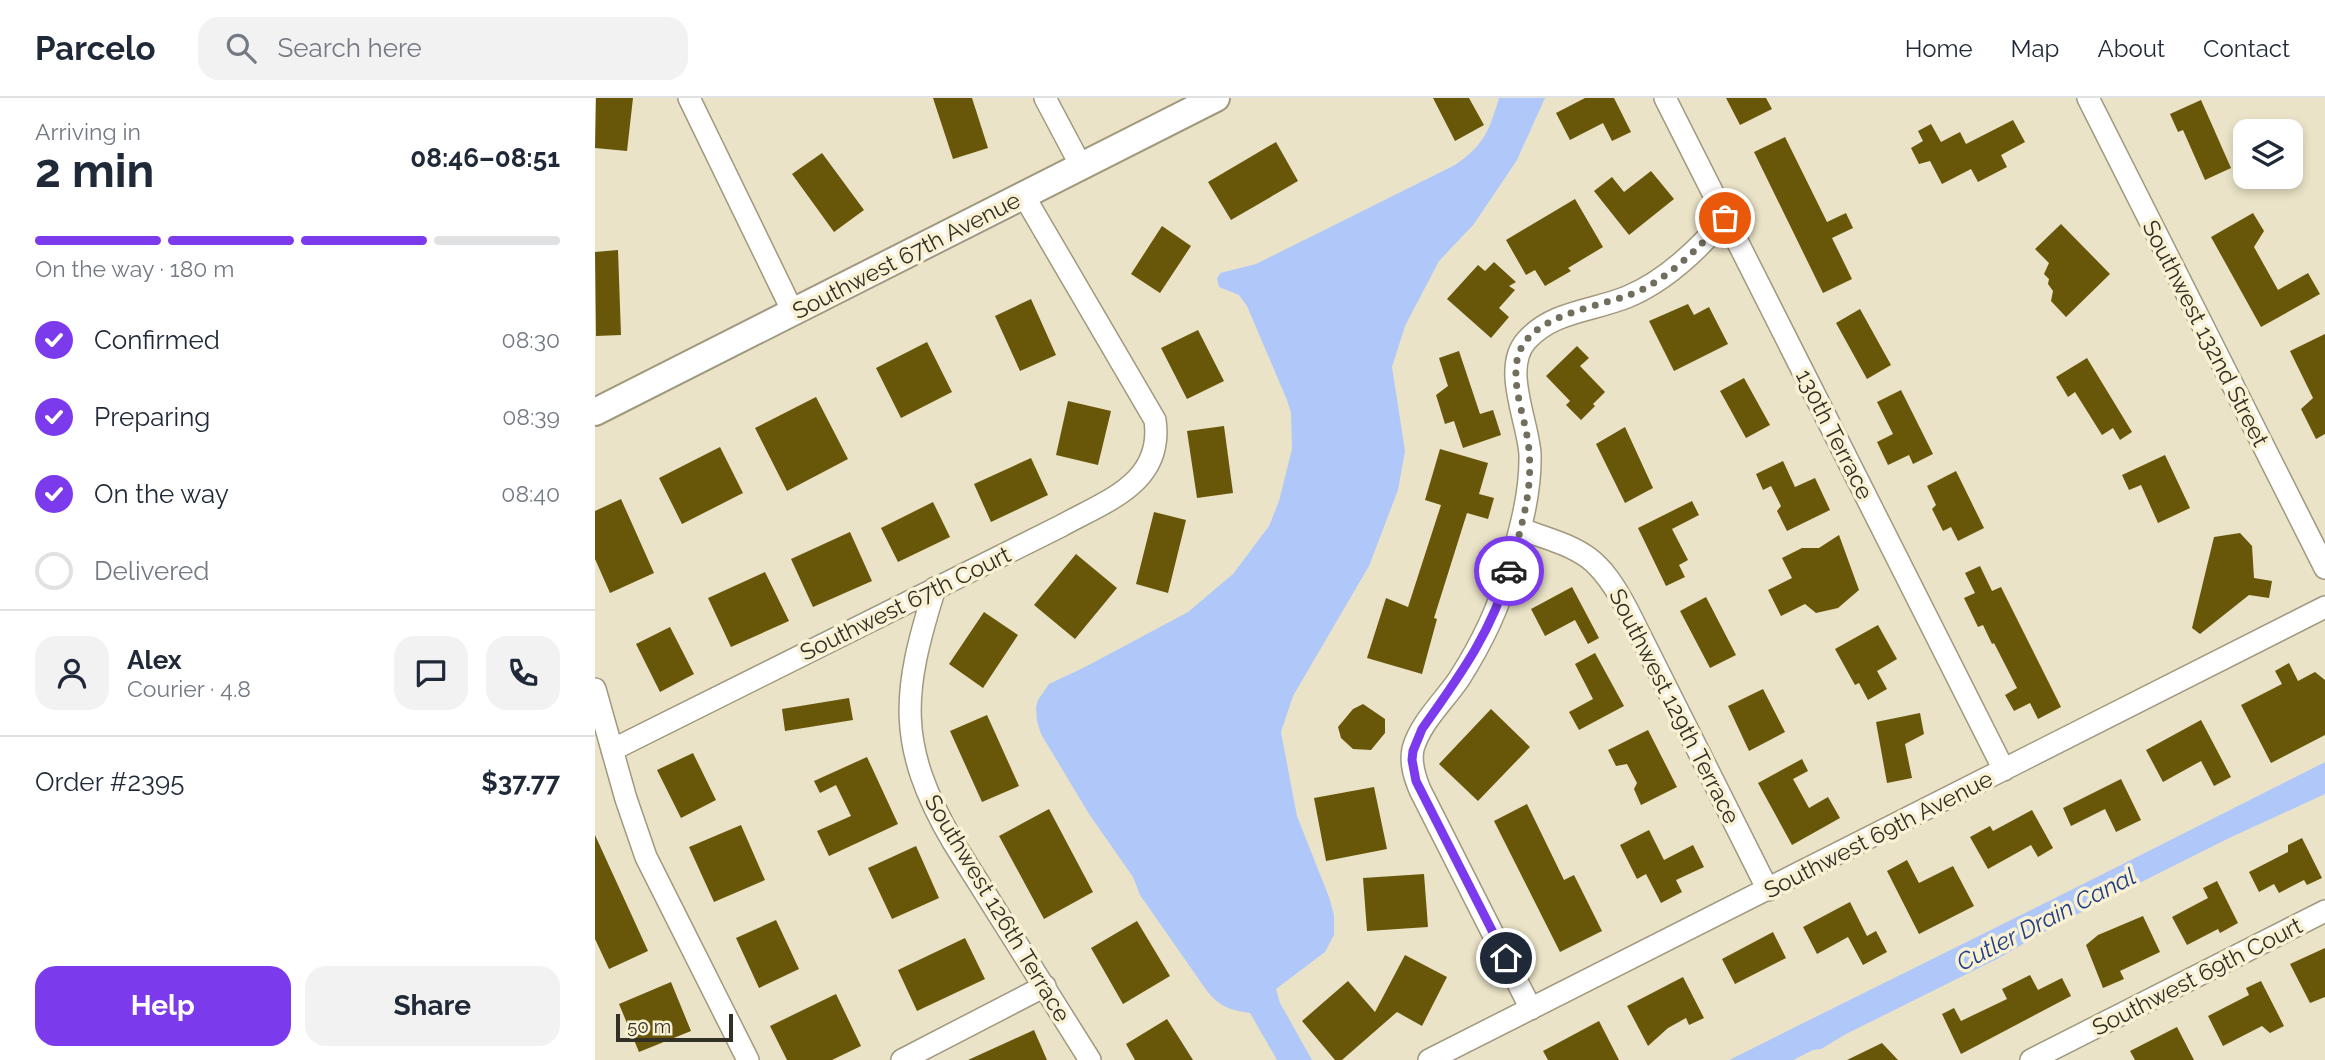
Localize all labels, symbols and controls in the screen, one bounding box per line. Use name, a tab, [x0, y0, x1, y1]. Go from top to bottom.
search box	[198, 17, 688, 80]
text: Parcelo	[35, 29, 156, 68]
icon: search	[222, 29, 260, 67]
text: Search here	[278, 33, 422, 63]
text: Home	[1905, 34, 1973, 63]
text: Map	[2011, 34, 2059, 63]
text: About	[2097, 34, 2165, 63]
text: Contact	[2203, 34, 2290, 63]
text: Arriving in	[35, 118, 141, 145]
map controls	[2233, 119, 2303, 189]
button: layers	[2233, 119, 2303, 189]
text: 08:46–08:51	[410, 143, 560, 173]
text: 2 min	[35, 144, 154, 198]
street label: Southwest 67th Avenue	[788, 186, 1024, 324]
pin	[1695, 188, 1755, 248]
icon: bag	[1706, 199, 1744, 237]
street label: Southwest 132nd Street	[2137, 215, 2275, 451]
text: On the way · 180 m	[35, 255, 234, 282]
icon: check	[35, 321, 73, 359]
text: Confirmed	[94, 325, 220, 355]
text: 08:30	[502, 326, 560, 353]
street label: 130th Terrace	[1791, 365, 1879, 503]
icon: check	[35, 398, 73, 436]
text: Preparing	[94, 402, 210, 432]
text: 08:39	[502, 403, 560, 430]
icon: check	[35, 475, 73, 513]
text: On the way	[94, 479, 229, 509]
text: 08:40	[501, 480, 560, 507]
courier	[1474, 536, 1544, 606]
street label: Southwest 67th Court	[795, 540, 1015, 666]
icon: car	[1490, 552, 1528, 590]
text: Delivered	[94, 556, 209, 586]
street label: Southwest 129th Terrace	[1604, 584, 1746, 828]
button: person	[35, 636, 109, 710]
button: chat	[394, 636, 468, 710]
button: phone	[486, 636, 560, 710]
text: Alex	[127, 645, 182, 675]
text: Courier · 4.8	[127, 675, 251, 702]
street label: Southwest 69th Avenue	[1759, 765, 1997, 903]
text: Order #2395	[35, 767, 184, 797]
text: $37.77	[481, 767, 560, 797]
street label: Southwest 126th Terrace	[919, 790, 1077, 1026]
water label: Cutler Drain Canal	[1951, 861, 2141, 977]
street label: Southwest 69th Court	[2088, 911, 2307, 1041]
pin	[1476, 928, 1536, 988]
icon: home	[1487, 939, 1525, 977]
button: Help	[35, 966, 291, 1046]
button: Share	[305, 966, 560, 1046]
scale bar	[616, 1011, 733, 1043]
text: 50 m	[627, 1015, 671, 1037]

